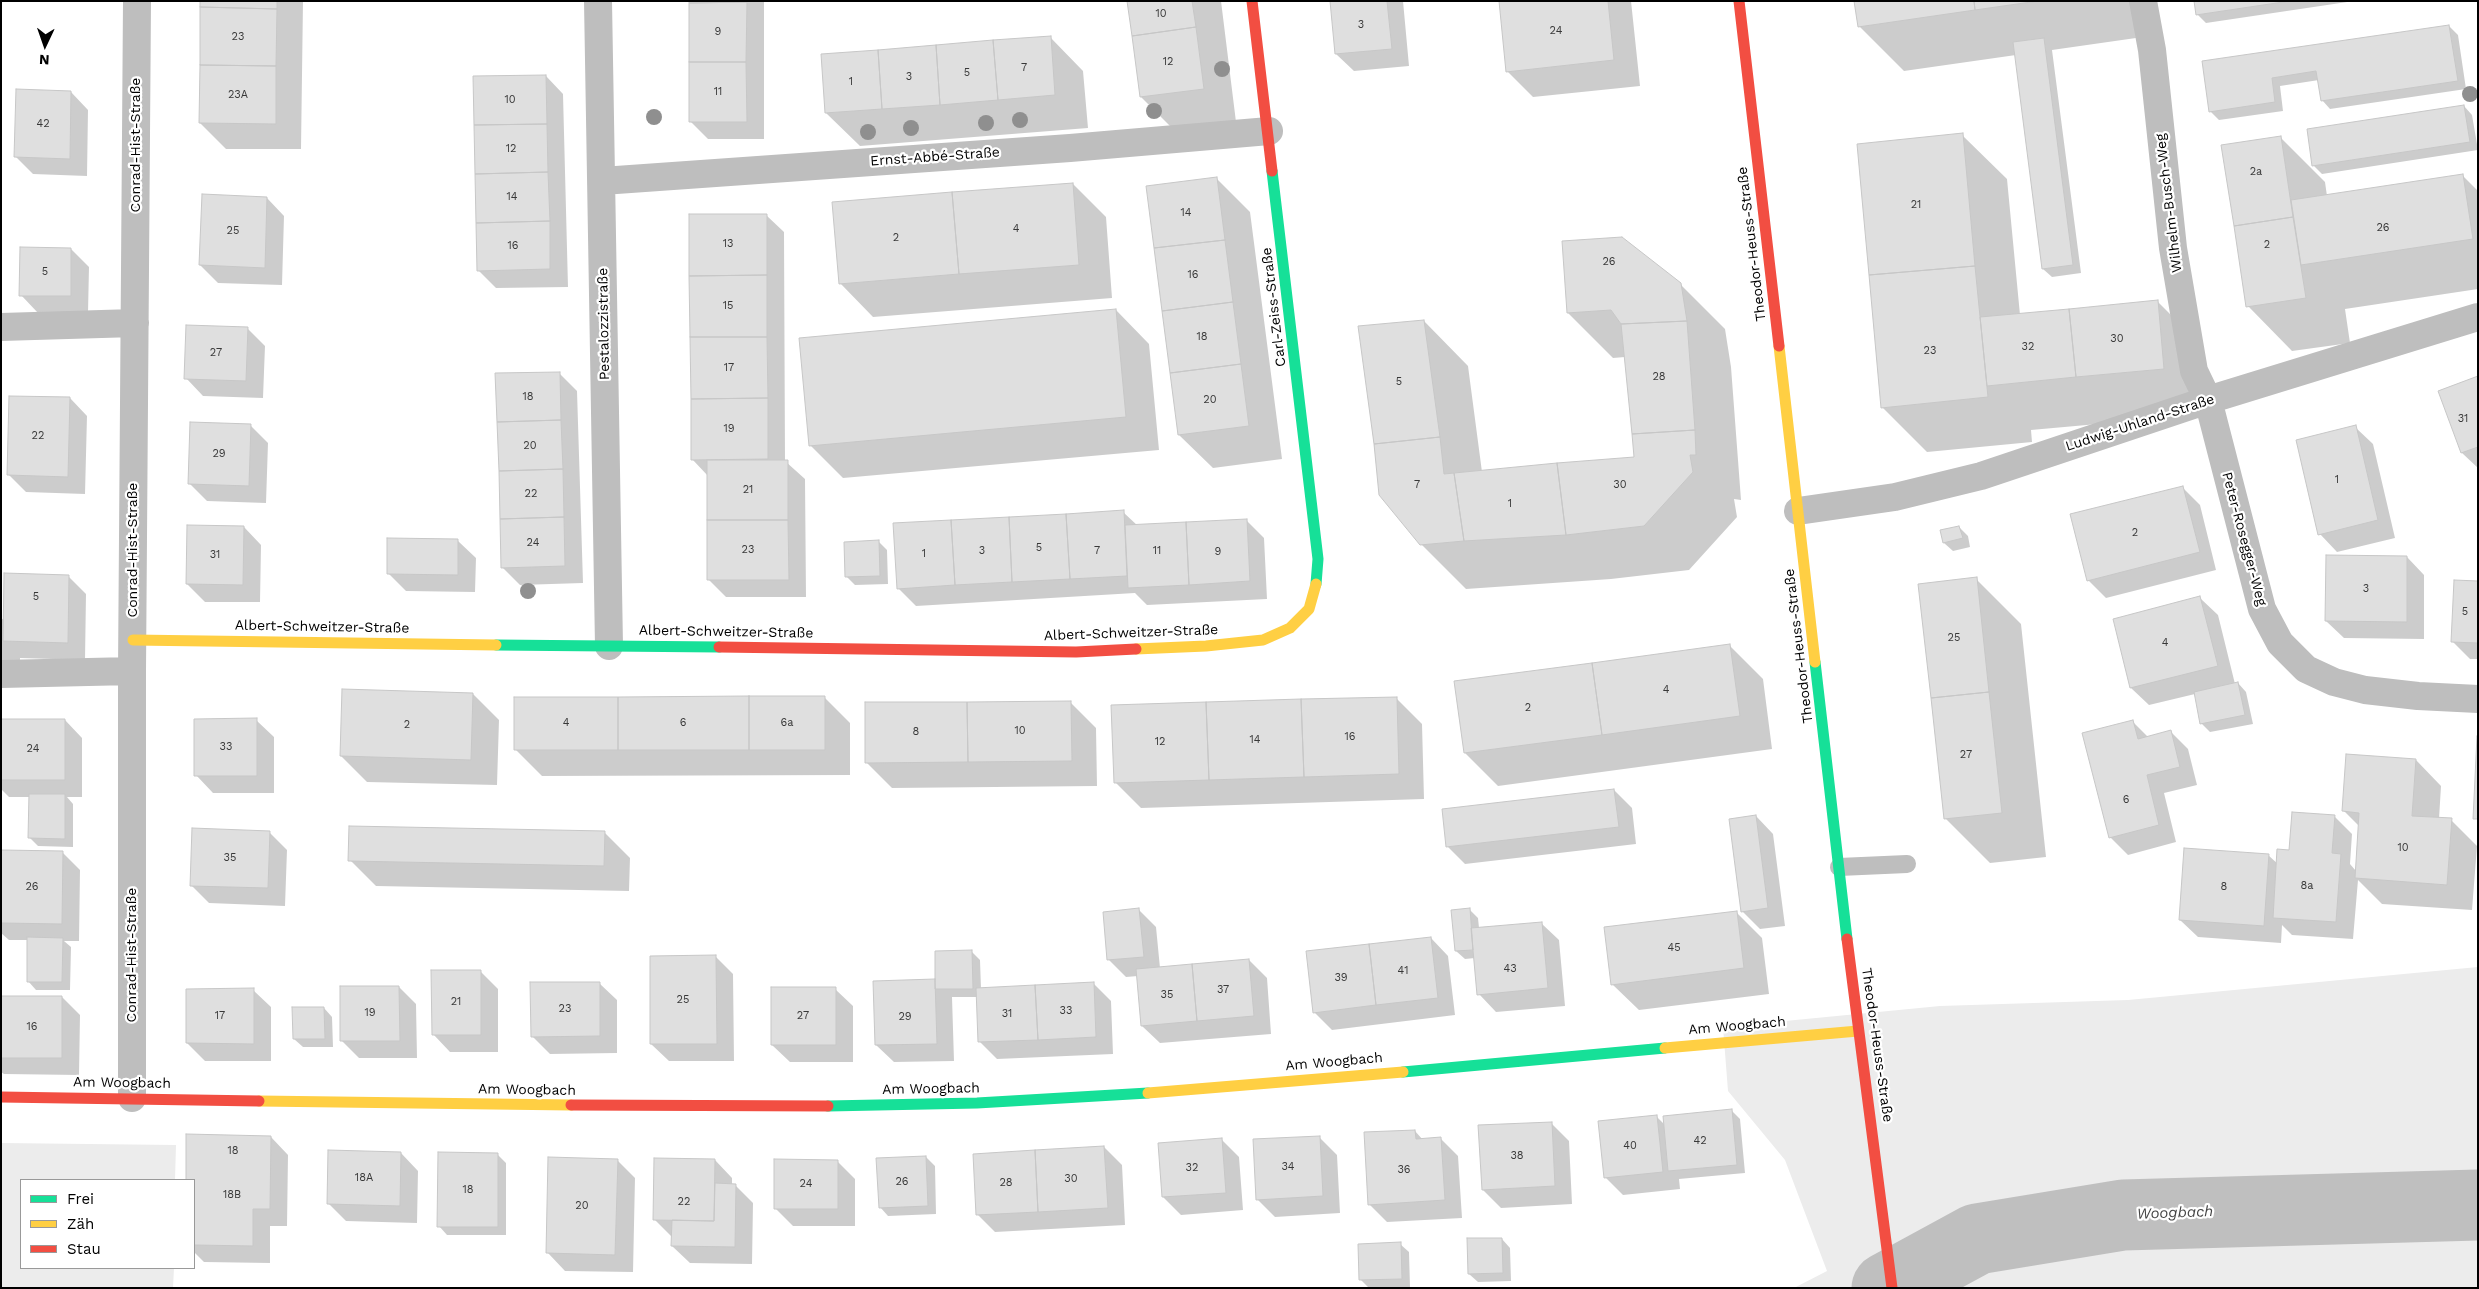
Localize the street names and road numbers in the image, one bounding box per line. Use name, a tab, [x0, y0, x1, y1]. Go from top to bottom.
street label: Conrad-Hist-Straße	[128, 78, 144, 212]
street label: Wilhelm-Busch-Weg	[2152, 133, 2186, 273]
street label: Ernst-Abbé-Straße	[870, 144, 1000, 170]
street label: Theodor-Heuss-Straße	[1734, 166, 1770, 322]
street label: Carl-Zeiss-Straße	[1258, 246, 1290, 368]
street label: Pestalozzistraße	[595, 268, 613, 380]
street label: Ludwig-Uhland-Straße	[2063, 391, 2217, 455]
street label: Peter-Rosegger-Weg	[2218, 470, 2270, 608]
street label: Conrad-Hist-Straße	[125, 483, 141, 617]
street label: Theodor-Heuss-Straße	[1781, 568, 1817, 724]
street label: Albert-Schweitzer-Straße	[235, 617, 409, 637]
street label: Albert-Schweitzer-Straße	[639, 622, 813, 642]
street label: Albert-Schweitzer-Straße	[1043, 622, 1219, 644]
street label: Conrad-Hist-Straße	[124, 888, 140, 1022]
street label: Theodor-Heuss-Straße	[1858, 967, 1896, 1123]
street label: Am Woogbach	[1688, 1013, 1786, 1039]
street label: Am Woogbach	[1285, 1049, 1383, 1075]
street label: Am Woogbach	[73, 1074, 171, 1092]
street label: Am Woogbach	[882, 1080, 980, 1098]
street label: Am Woogbach	[478, 1081, 576, 1099]

